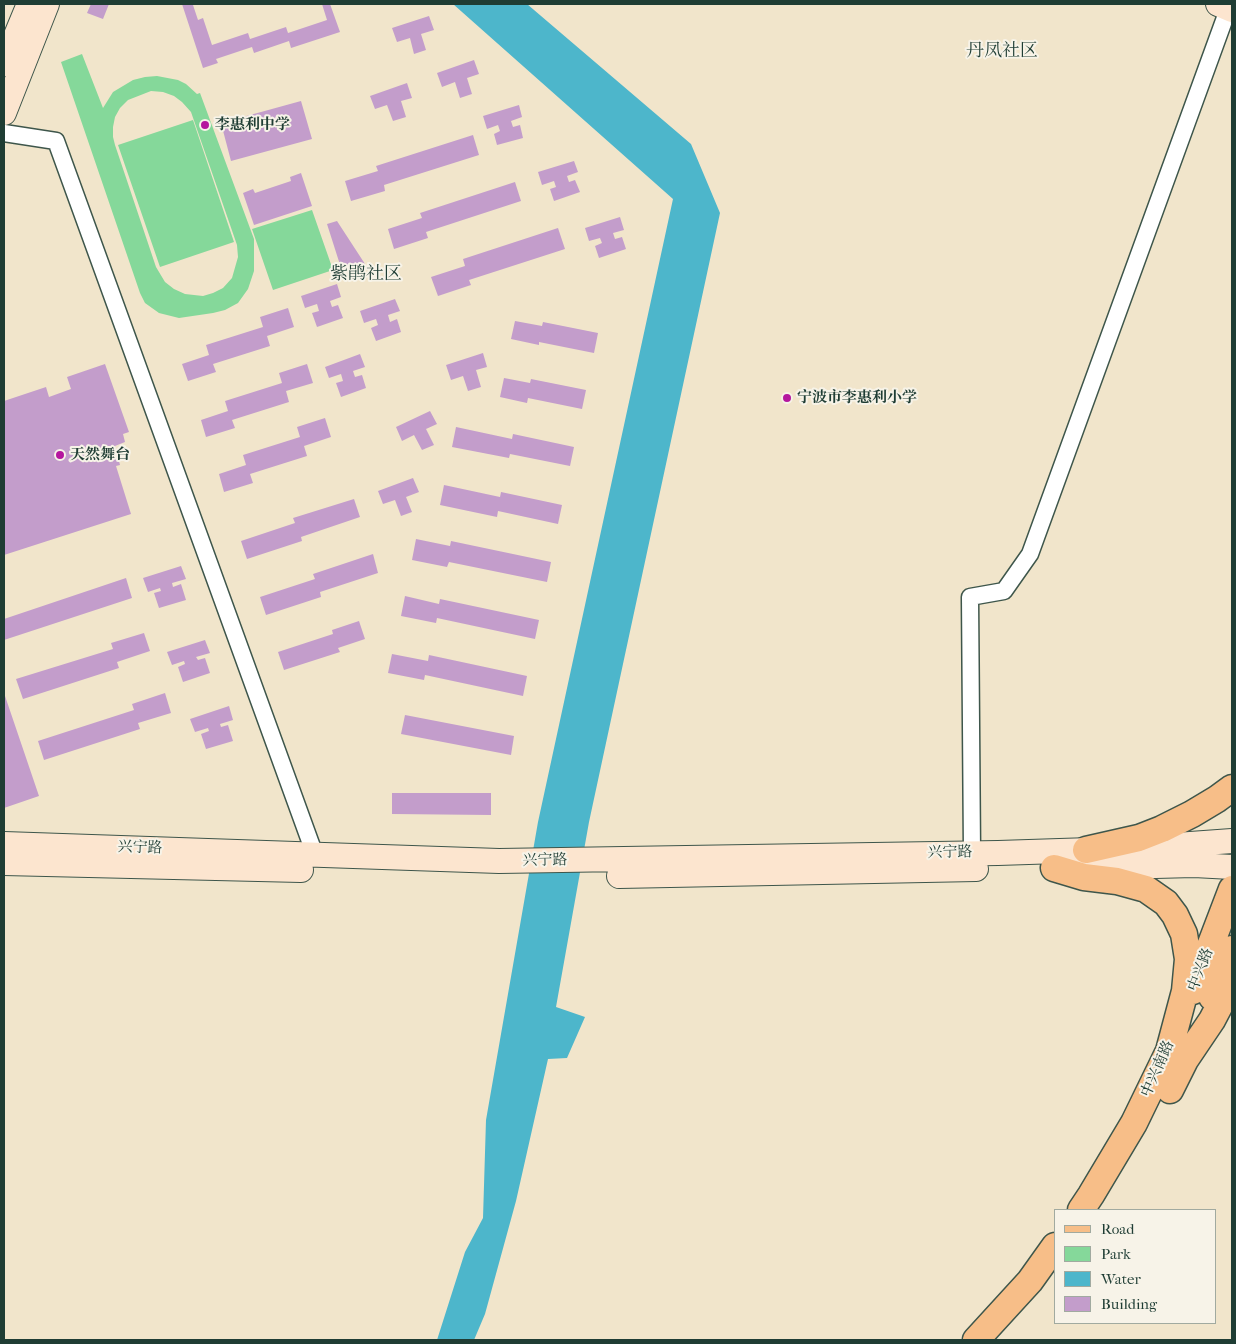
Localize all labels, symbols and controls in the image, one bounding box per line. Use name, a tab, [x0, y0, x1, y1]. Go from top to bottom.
district label: 丹凤社区	[966, 41, 1038, 63]
place label: 李惠利中学	[215, 116, 290, 134]
marker: 李惠利中学	[199, 119, 211, 131]
district label: 紫鹃社区	[330, 264, 402, 286]
place label: 宁波市李惠利小学	[797, 389, 917, 407]
marker: 宁波市李惠利小学	[781, 392, 793, 404]
place label: 天然舞台	[70, 446, 130, 464]
marker: 天然舞台	[54, 449, 66, 461]
street label: 兴宁路	[117, 838, 163, 858]
street label: 兴宁路	[927, 844, 973, 862]
street label: 兴宁路	[522, 852, 568, 870]
street label: 中兴路	[1185, 946, 1217, 994]
street label: 中兴南路	[1138, 1038, 1178, 1100]
legend	[1054, 1209, 1216, 1324]
text: Road	[1101, 1220, 1134, 1238]
text: Park	[1101, 1245, 1131, 1263]
text: Water	[1101, 1270, 1141, 1288]
text: Building	[1101, 1295, 1157, 1313]

